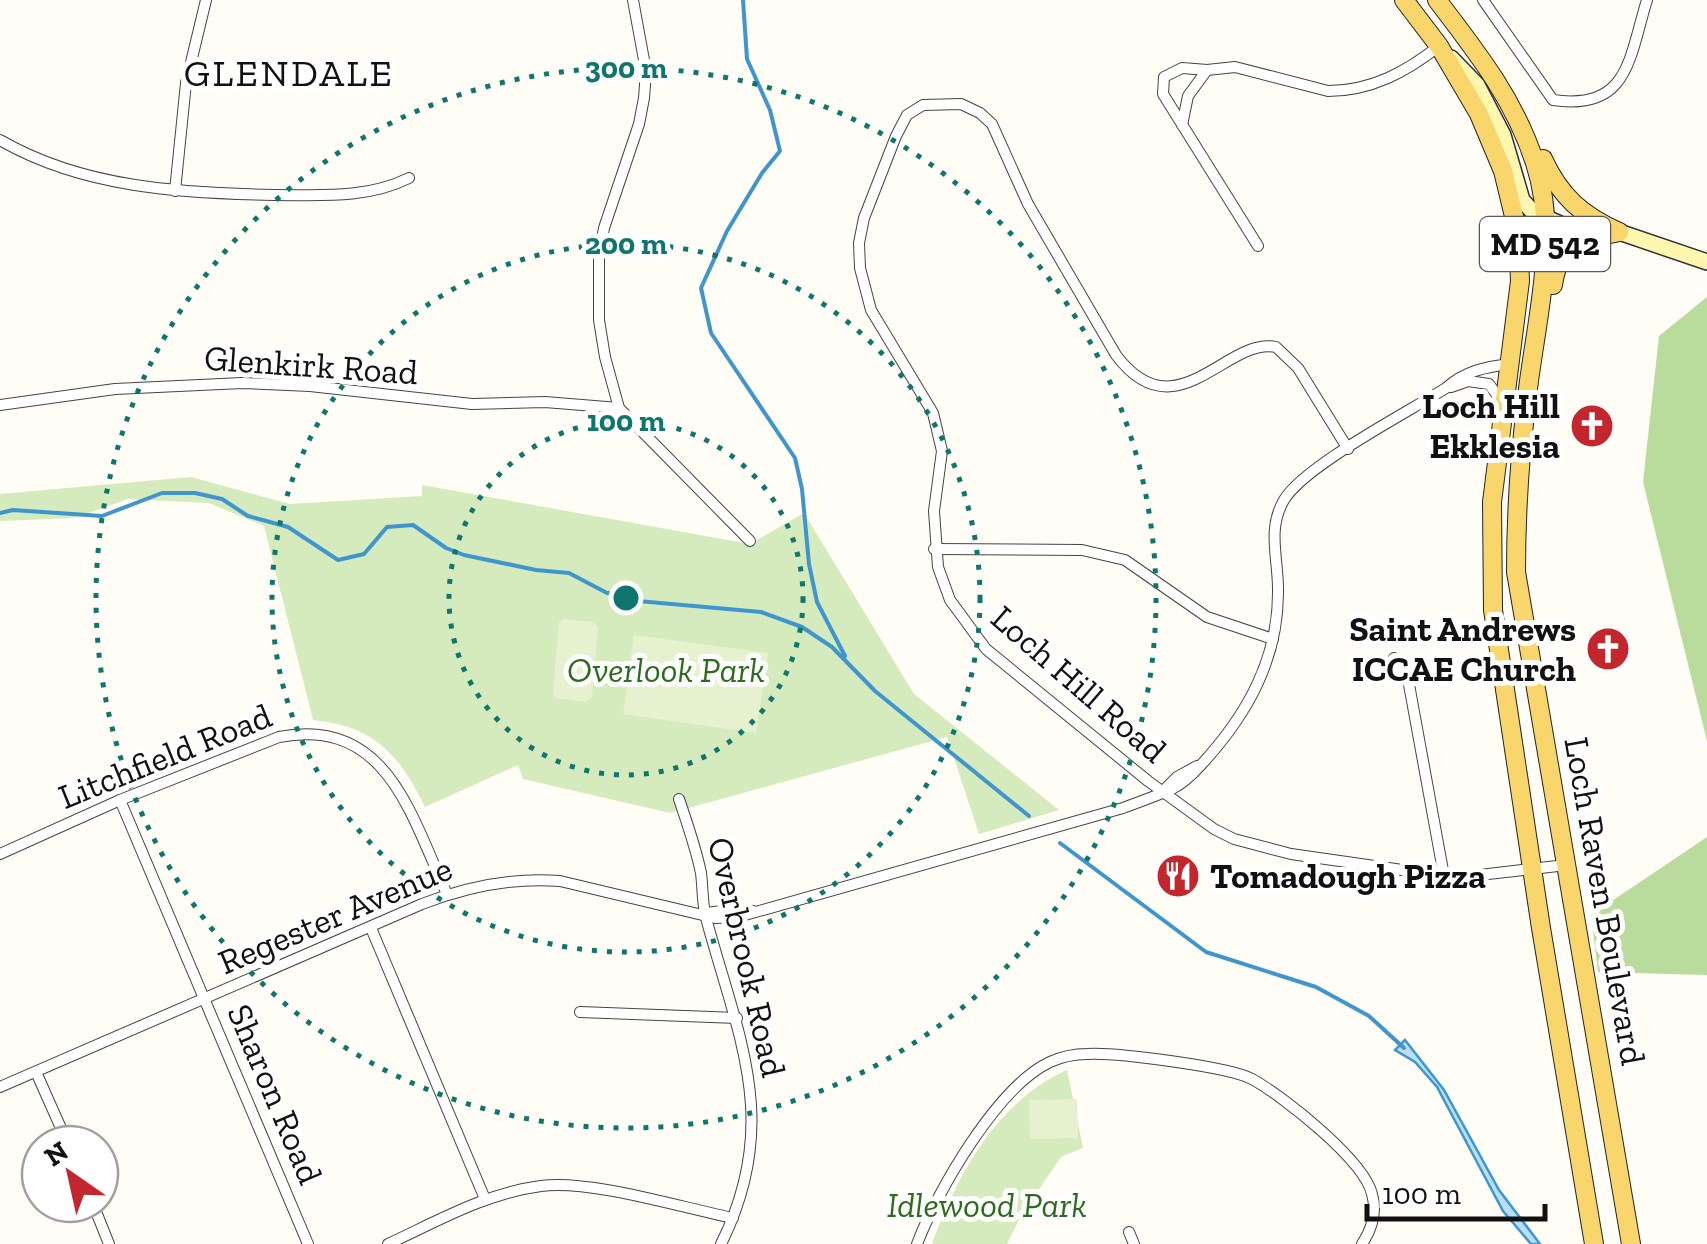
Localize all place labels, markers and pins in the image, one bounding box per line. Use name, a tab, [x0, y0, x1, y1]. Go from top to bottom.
place label: Loch Hill Ekklesia	[1422, 385, 1560, 467]
church icon: Loch Hill Ekklesia	[1569, 403, 1615, 449]
centre of rings	[608, 580, 644, 616]
place label: Saint Andrews ICCAE Church	[1349, 608, 1576, 690]
church icon: Saint Andrews ICCAE Church	[1585, 626, 1631, 672]
restaurant icon: Tomadough Pizza	[1155, 853, 1201, 899]
place label: Tomadough Pizza	[1210, 855, 1486, 897]

